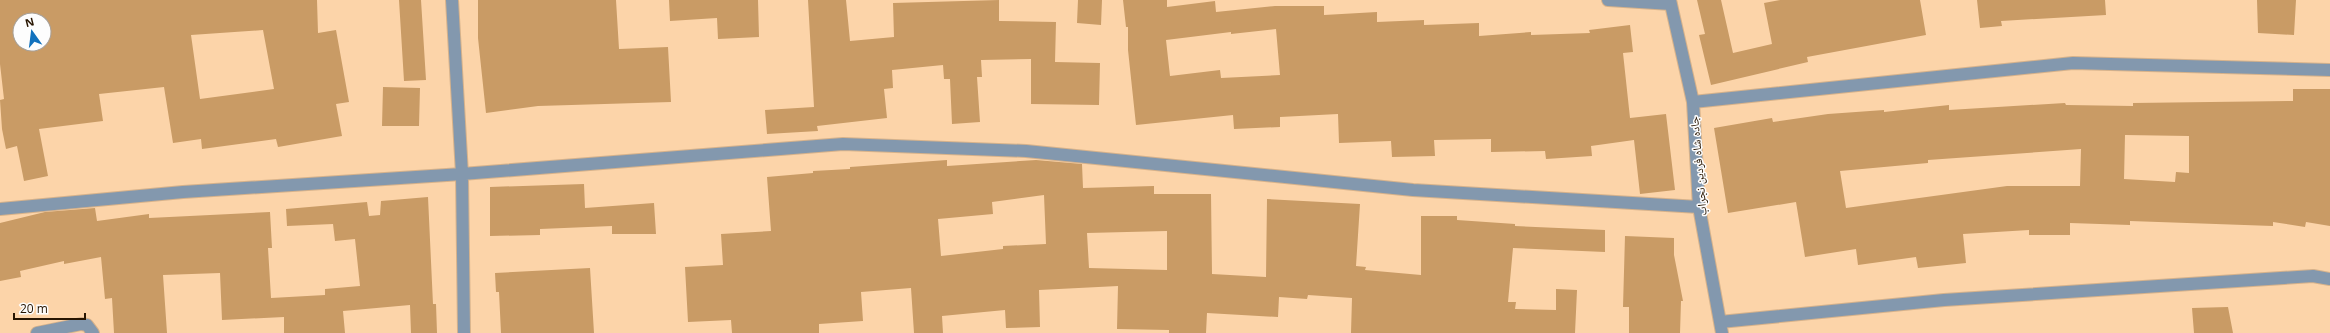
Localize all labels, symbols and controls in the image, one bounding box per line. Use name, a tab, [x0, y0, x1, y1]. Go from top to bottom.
north arrow	[12, 12, 52, 52]
text: N	[23, 13, 36, 30]
street label: جاده شاه فردین نجراب	[1685, 115, 1711, 217]
scale bar	[14, 295, 85, 321]
text: 20 m	[20, 300, 48, 317]

